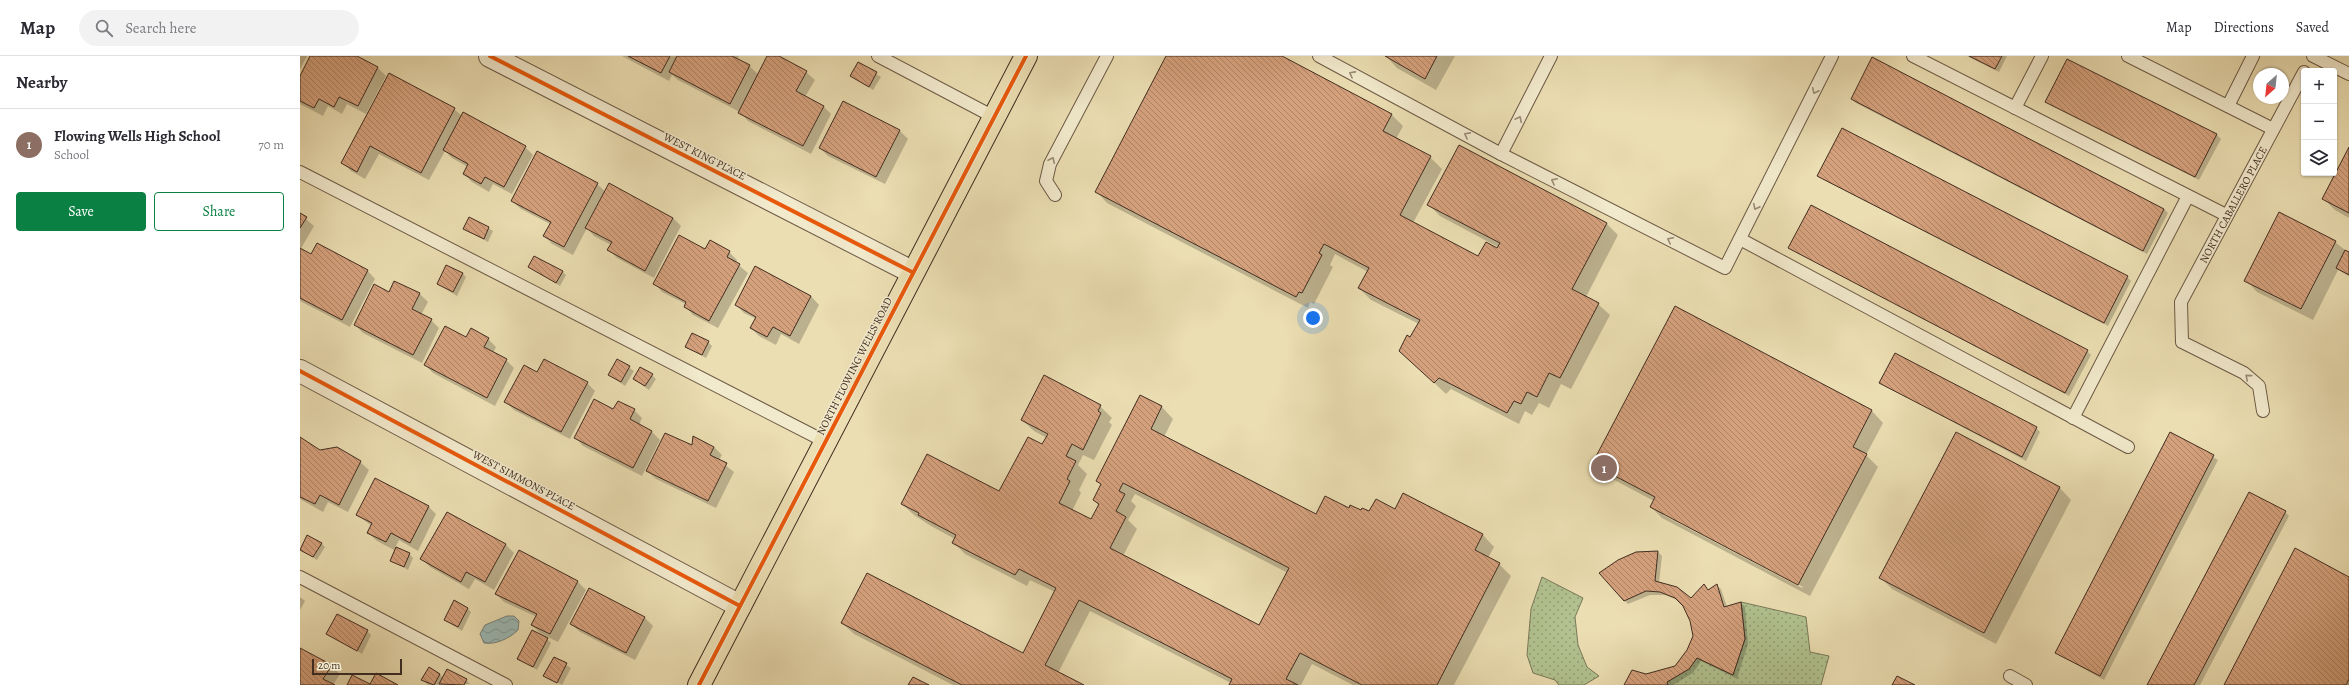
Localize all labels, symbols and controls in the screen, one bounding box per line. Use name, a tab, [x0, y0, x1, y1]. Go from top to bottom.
search box	[79, 10, 359, 46]
text: Map	[20, 15, 55, 41]
icon: search	[93, 17, 115, 39]
text: Search here	[125, 18, 197, 38]
text: Map	[2166, 18, 2192, 37]
text: Directions	[2214, 18, 2274, 37]
text: Saved	[2296, 18, 2329, 37]
north arrow	[2253, 68, 2289, 104]
map controls	[2301, 68, 2337, 176]
button: +	[2301, 68, 2337, 104]
text: Nearby	[16, 71, 67, 94]
one-way arrow	[1349, 71, 1357, 79]
one-way arrow	[1812, 87, 1820, 94]
button: −	[2301, 104, 2337, 140]
one-way arrow	[1514, 116, 1522, 123]
text: Flowing Wells High School	[54, 126, 220, 146]
street label: WEST KING PLACE	[660, 129, 749, 184]
one-way arrow	[1464, 133, 1471, 140]
text: 1	[27, 136, 31, 153]
text: 70 m	[258, 136, 284, 153]
button: layers	[2301, 140, 2337, 176]
street label: NORTH CABALLERO PLACE	[2196, 144, 2271, 266]
text: School	[54, 146, 89, 163]
one-way arrow	[1047, 157, 1055, 164]
one-way arrow	[1551, 178, 1559, 186]
button: Save	[16, 192, 146, 231]
button: Share	[154, 192, 284, 231]
one-way arrow	[1753, 203, 1761, 210]
one-way arrow	[1667, 237, 1675, 245]
street label: NORTH FLOWING WELLS ROAD	[813, 295, 896, 438]
your location	[1303, 308, 1323, 328]
one-way arrow	[2245, 374, 2253, 381]
street label: WEST SIMMONS PLACE	[469, 447, 578, 514]
pin: 1	[1591, 453, 1617, 483]
scale bar	[312, 657, 402, 676]
text: 20 m	[318, 658, 340, 673]

